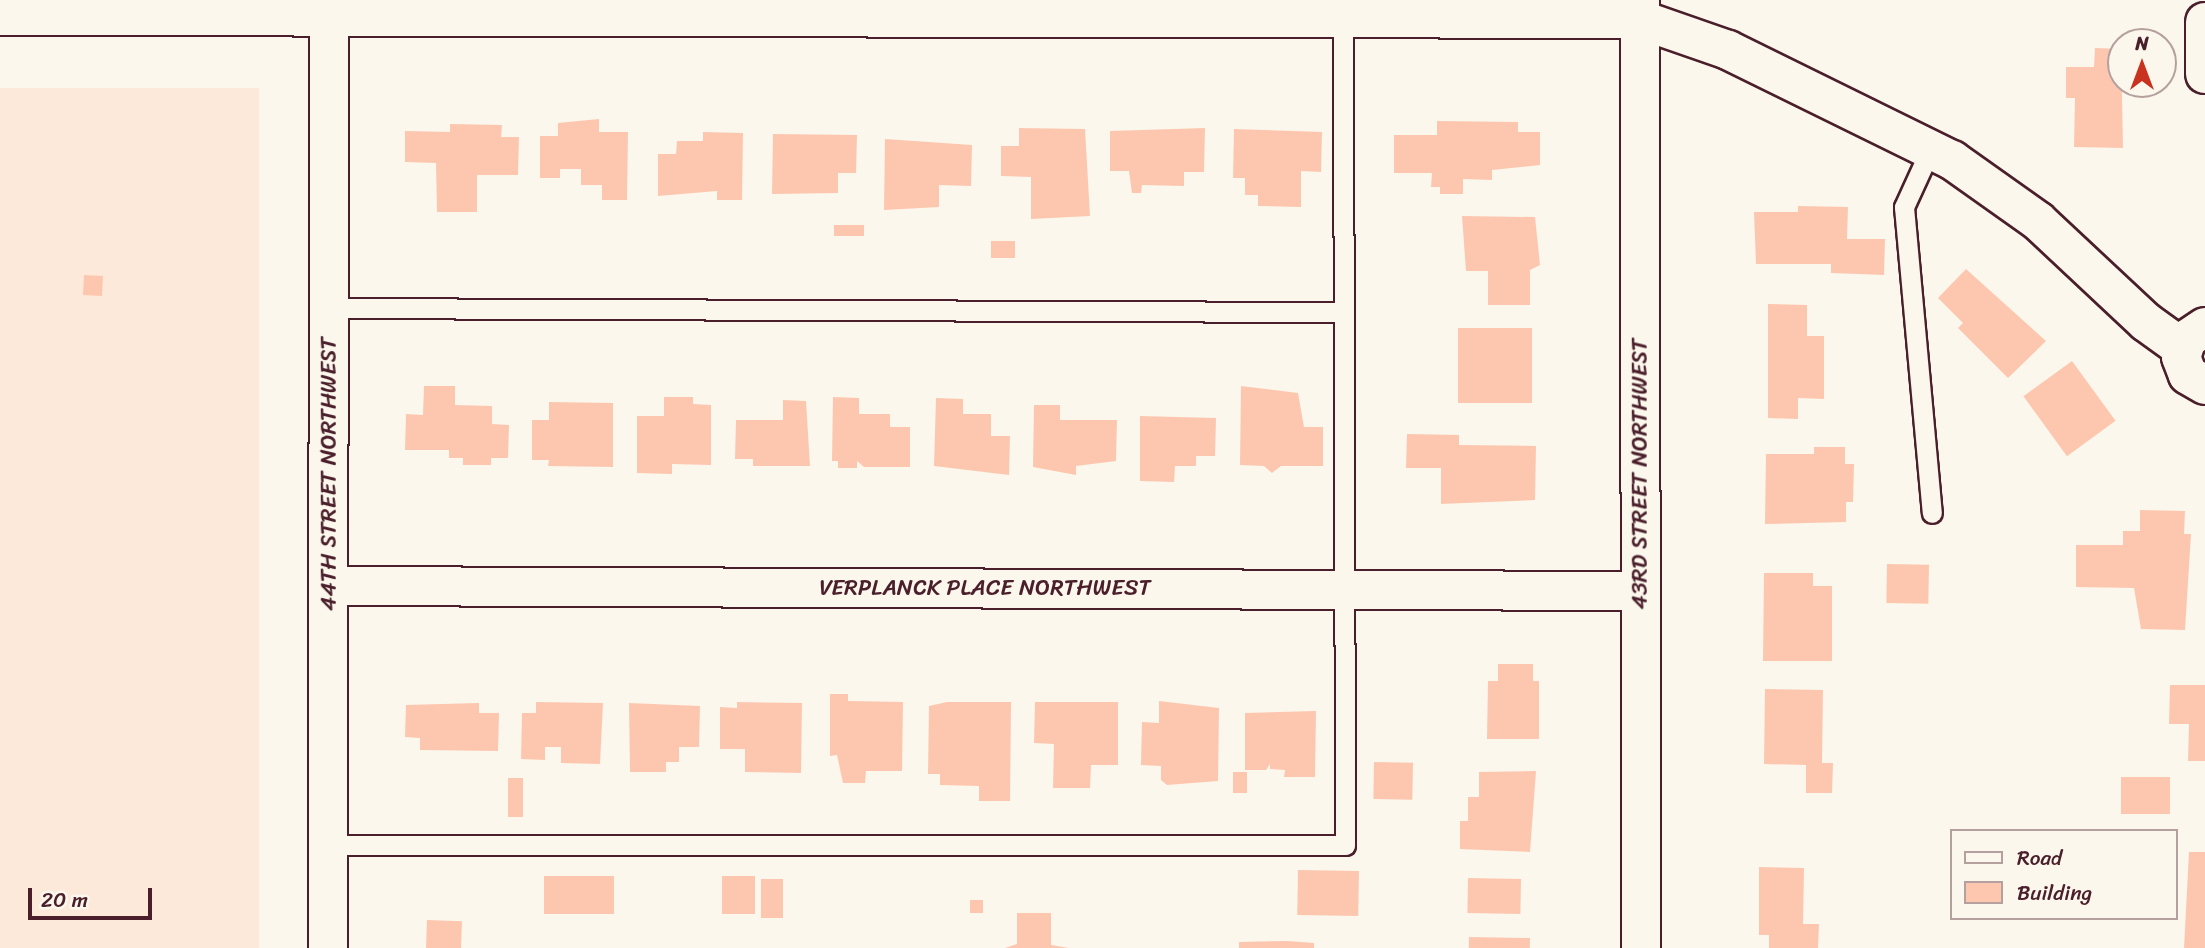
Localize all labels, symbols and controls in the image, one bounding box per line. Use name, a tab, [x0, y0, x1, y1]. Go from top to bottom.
text: N	[2135, 27, 2149, 60]
north arrow	[2107, 28, 2177, 98]
street label: 44TH STREET NORTHWEST	[315, 336, 343, 612]
street label: 43RD STREET NORTHWEST	[1626, 337, 1654, 611]
street label: VERPLANCK PLACE NORTHWEST	[821, 574, 1149, 602]
legend	[1950, 829, 2177, 920]
text: Road	[2017, 839, 2062, 877]
scale bar	[32, 874, 156, 918]
text: Building	[2017, 874, 2092, 912]
text: 20 m	[41, 881, 88, 919]

